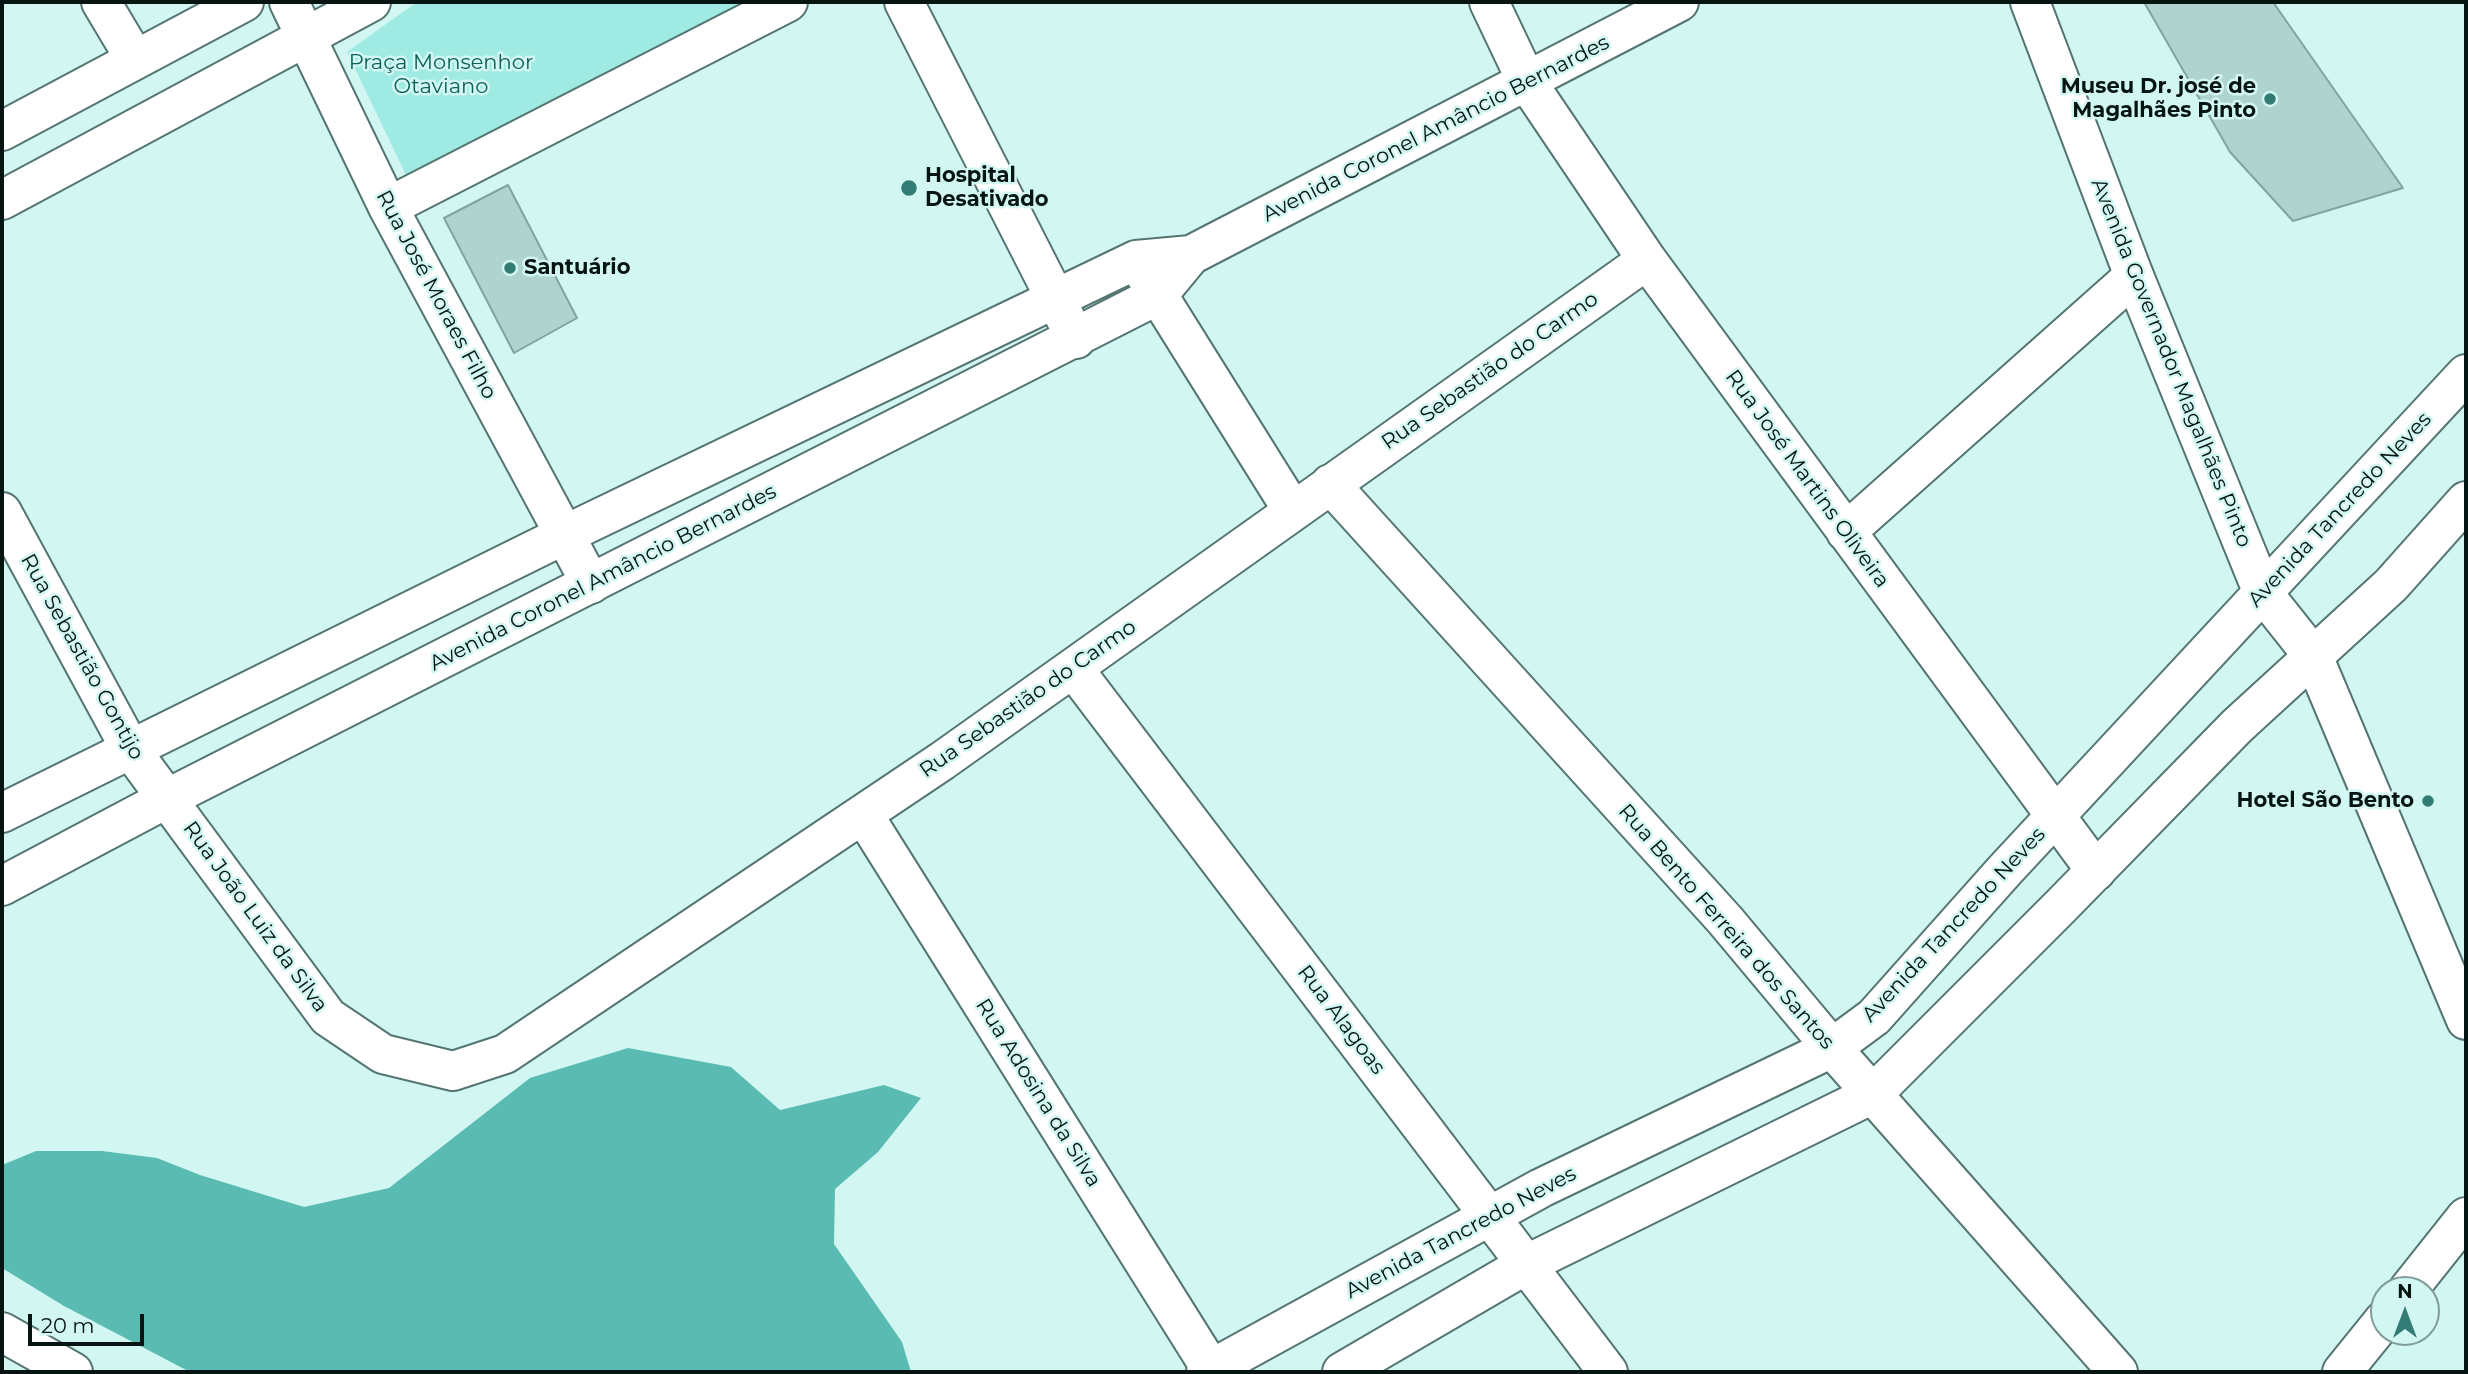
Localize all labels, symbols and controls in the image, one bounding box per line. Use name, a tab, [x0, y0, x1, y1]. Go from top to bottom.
street label: Avenida Coronel Amâncio Bernardes	[1258, 30, 1614, 228]
park label: Praça Monsenhor Otaviano	[349, 50, 533, 100]
place label: Museu Dr. josé de Magalhães Pinto	[2061, 74, 2256, 124]
marker: Museu Dr. josé de Magalhães Pinto	[2262, 91, 2278, 107]
place label: Hospital Desativado	[925, 163, 1049, 213]
street label: Avenida Governador Magalhães Pinto	[2085, 175, 2257, 551]
marker: Hospital Desativado	[899, 178, 919, 198]
street label: Rua José Moraes Filho	[370, 186, 502, 404]
place label: Santuário	[524, 255, 630, 281]
marker: Santuário	[502, 260, 518, 276]
street label: Rua Sebastião do Carmo	[1377, 287, 1603, 455]
street label: Rua José Martins Oliveira	[1720, 365, 1894, 593]
street label: Avenida Tancredo Neves	[2243, 407, 2437, 613]
street label: Avenida Coronel Amâncio Bernardes	[425, 479, 781, 677]
street label: Rua Sebastião Gontijo	[15, 550, 149, 764]
street label: Rua Sebastião do Carmo	[915, 615, 1141, 783]
place label: Hotel São Bento	[2236, 788, 2414, 814]
marker: Hotel São Bento	[2420, 793, 2436, 809]
street label: Rua Bento Ferreira dos Santos	[1613, 799, 1839, 1055]
street label: Rua João Luiz da Silva	[177, 817, 333, 1017]
street label: Avenida Tancredo Neves	[1857, 822, 2051, 1028]
street label: Rua Alagoas	[1292, 960, 1390, 1080]
street label: Rua Adosina da Silva	[970, 994, 1106, 1192]
street label: Avenida Tancredo Neves	[1341, 1161, 1581, 1305]
north arrow	[2370, 1276, 2440, 1346]
text: N	[2397, 1280, 2413, 1303]
scale bar	[32, 1300, 147, 1344]
text: 20 m	[41, 1313, 95, 1338]

